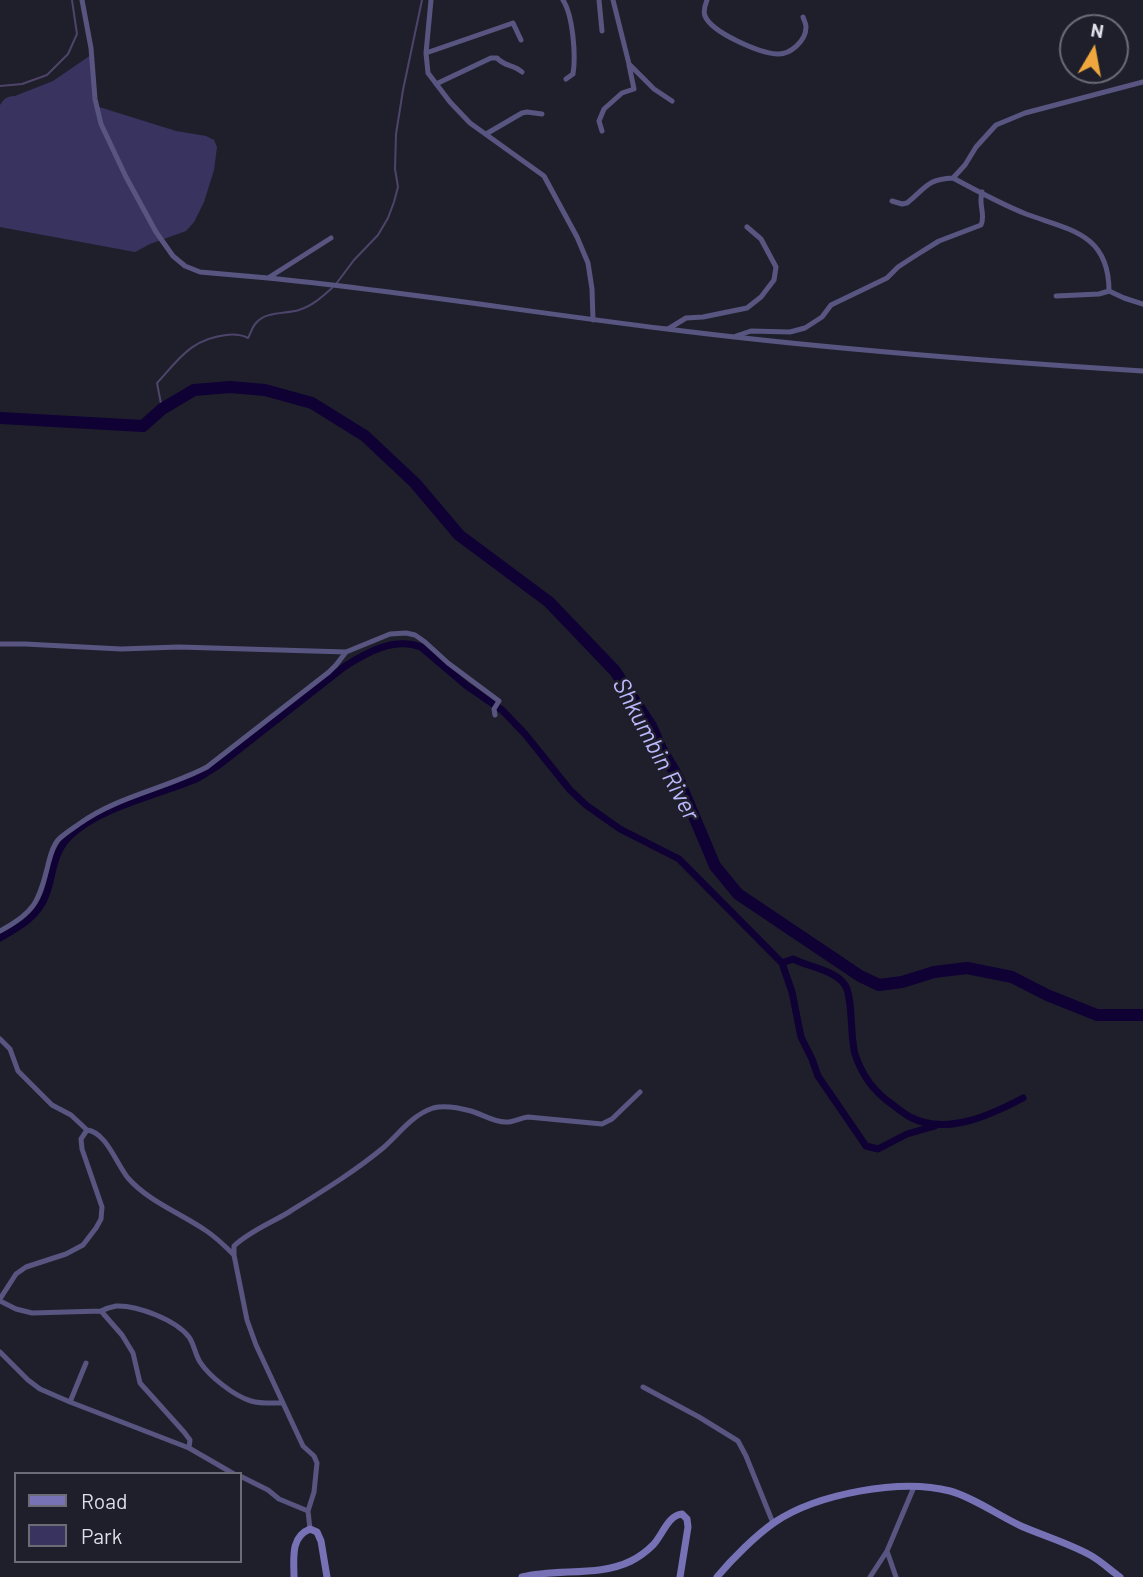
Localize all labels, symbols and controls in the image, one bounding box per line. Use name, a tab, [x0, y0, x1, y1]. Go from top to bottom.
north arrow	[1059, 14, 1129, 84]
text: N	[1089, 17, 1106, 42]
water label: Shkumbin River	[606, 673, 706, 825]
legend	[14, 1472, 242, 1563]
text: Road	[81, 1488, 127, 1513]
text: Park	[81, 1523, 122, 1548]

